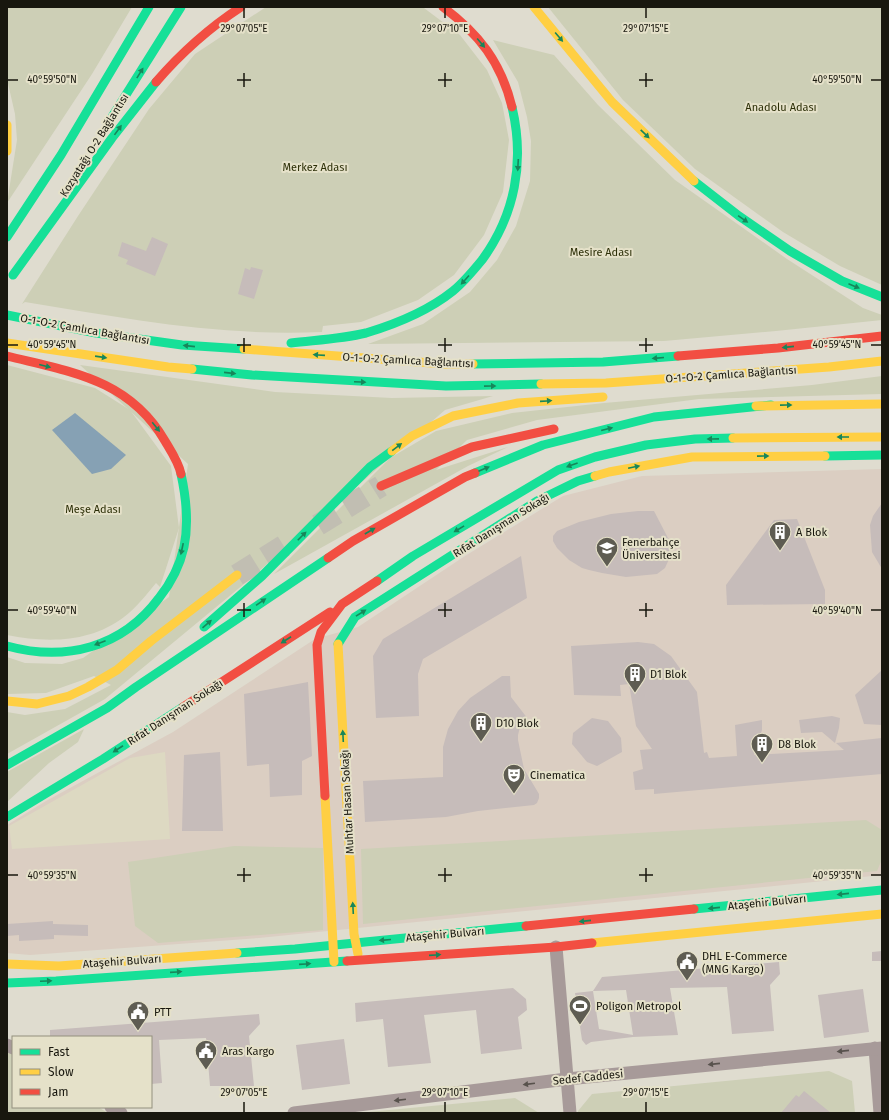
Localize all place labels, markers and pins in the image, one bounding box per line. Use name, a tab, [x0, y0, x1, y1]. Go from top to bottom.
building icon: A Blok	[767, 519, 793, 552]
place label: A Blok	[796, 526, 827, 539]
school or university icon: Fenerbahçe Üniversitesi	[594, 535, 620, 568]
place label: Fenerbahçe Üniversitesi	[622, 536, 681, 562]
building icon: D1 Blok	[622, 661, 648, 694]
place label: D1 Blok	[650, 668, 687, 681]
building icon: D10 Blok	[468, 710, 494, 743]
place label: D10 Blok	[496, 717, 539, 730]
building icon: D8 Blok	[749, 731, 775, 764]
place label: D8 Blok	[778, 738, 816, 751]
theatre icon: Cinematica	[501, 762, 527, 795]
place label: Cinematica	[530, 769, 585, 782]
public building icon: DHL E-Commerce (MNG Kargo)	[674, 949, 700, 982]
place label: DHL E-Commerce (MNG Kargo)	[702, 950, 787, 976]
sports icon: Poligon Metropol	[567, 993, 593, 1026]
public building icon: PTT	[125, 999, 151, 1032]
place label: Poligon Metropol	[596, 1000, 681, 1013]
place label: PTT	[154, 1006, 172, 1019]
public building icon: Aras Kargo	[193, 1038, 219, 1071]
place label: Aras Kargo	[222, 1045, 275, 1058]

